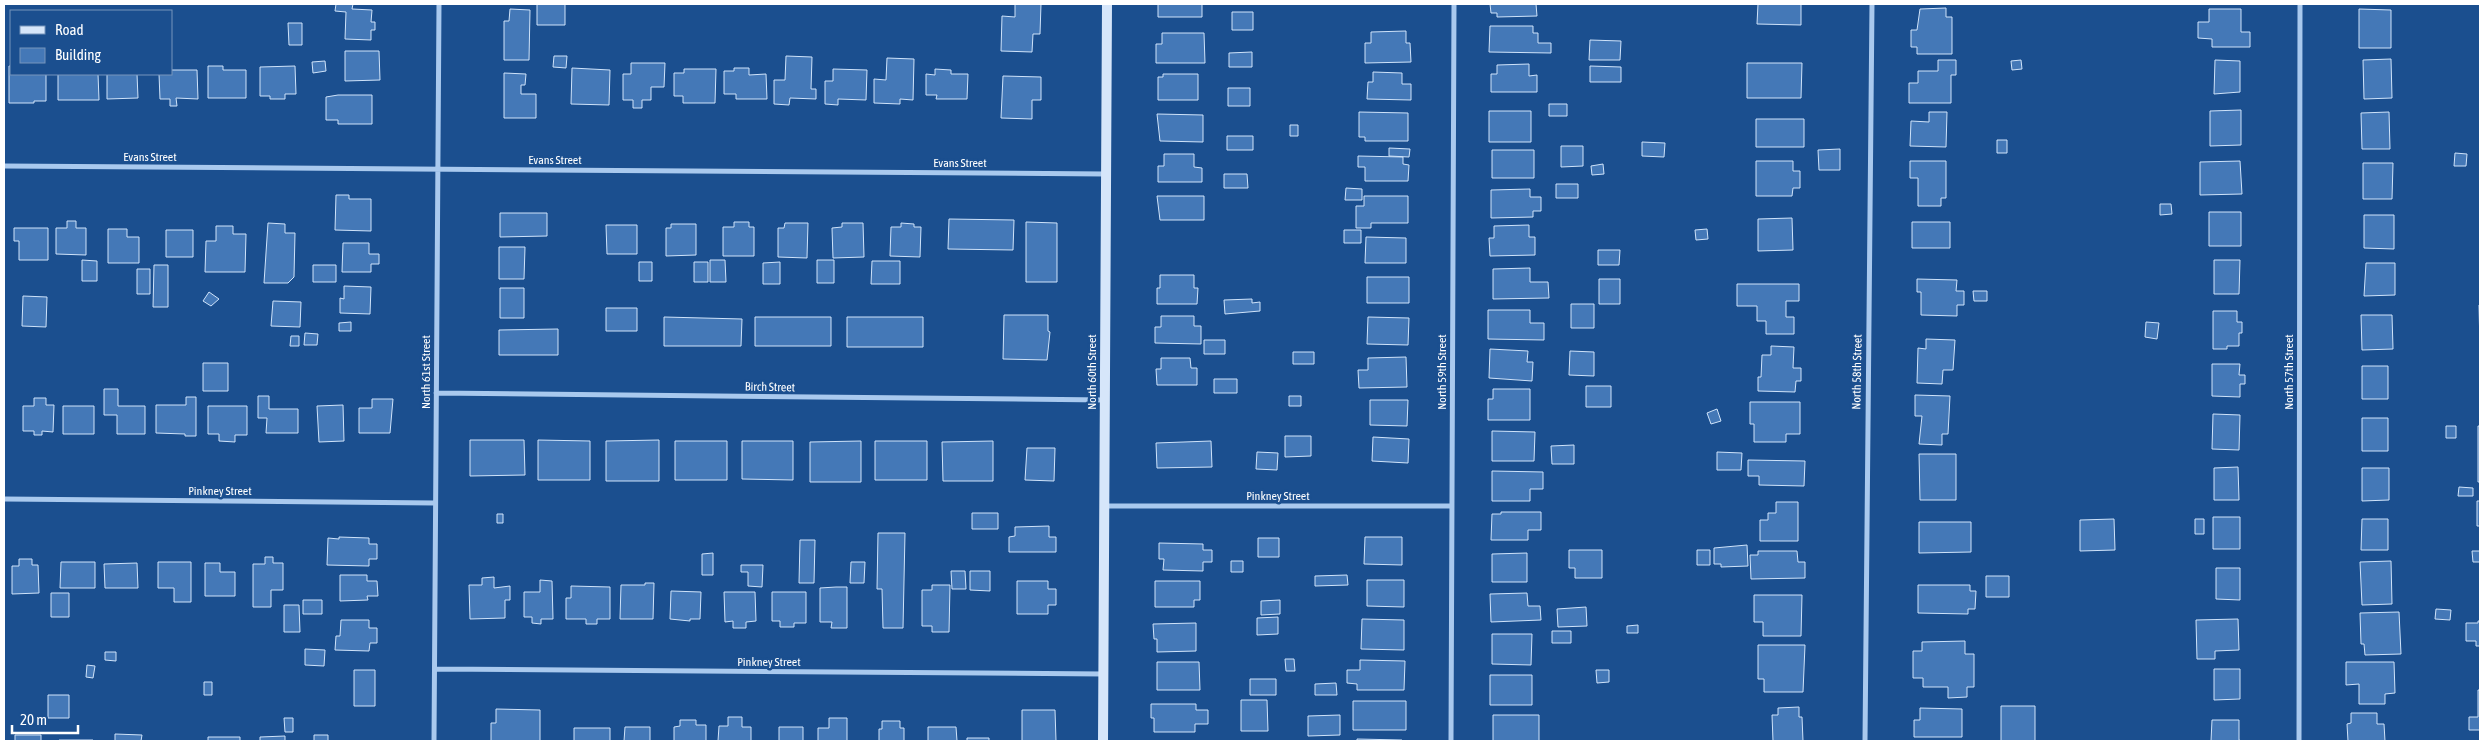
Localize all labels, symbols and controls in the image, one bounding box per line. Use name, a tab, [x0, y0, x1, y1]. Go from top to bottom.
legend	[10, 10, 172, 75]
text: Road	[55, 21, 84, 38]
text: Building	[55, 46, 101, 63]
street label: Evans Street	[123, 150, 177, 164]
street label: Evans Street	[528, 153, 582, 167]
street label: Evans Street	[933, 156, 987, 170]
street label: North 61st Street	[419, 334, 433, 409]
street label: North 60th Street	[1085, 334, 1099, 410]
street label: North 59th Street	[1435, 334, 1449, 410]
street label: North 58th Street	[1849, 334, 1865, 410]
street label: North 57th Street	[2282, 334, 2296, 410]
street label: Birch Street	[745, 380, 796, 394]
street label: Pinkney Street	[188, 484, 252, 498]
street label: Pinkney Street	[1246, 489, 1310, 503]
street label: Pinkney Street	[737, 655, 801, 669]
scale bar	[12, 702, 79, 734]
text: 20 m	[20, 711, 47, 728]

